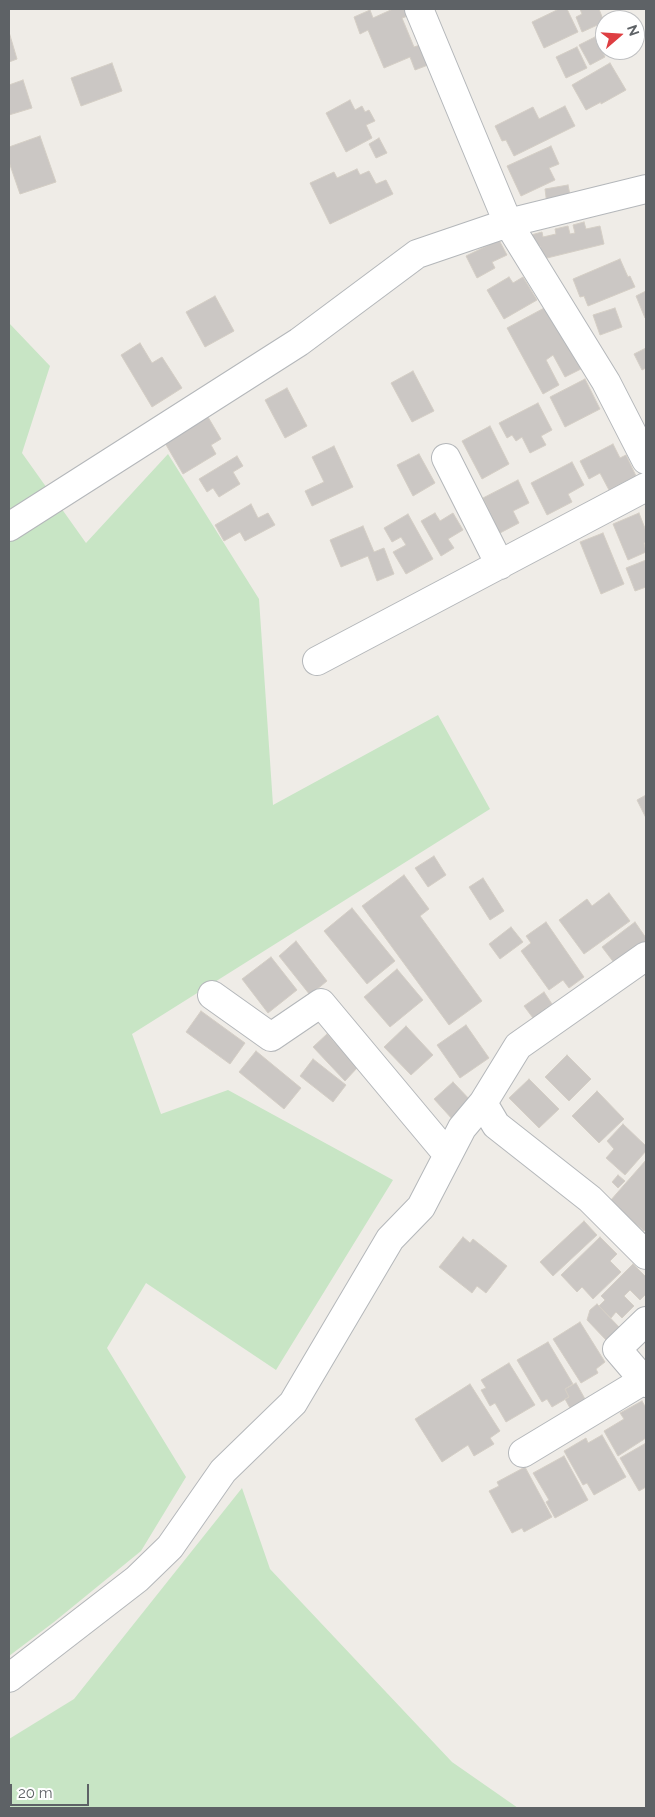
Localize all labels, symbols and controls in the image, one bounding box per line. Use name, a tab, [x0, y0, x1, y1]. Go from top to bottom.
north arrow	[595, 10, 645, 60]
text: N	[624, 23, 643, 38]
scale bar	[12, 1774, 91, 1806]
text: 20 m	[18, 1784, 53, 1802]

